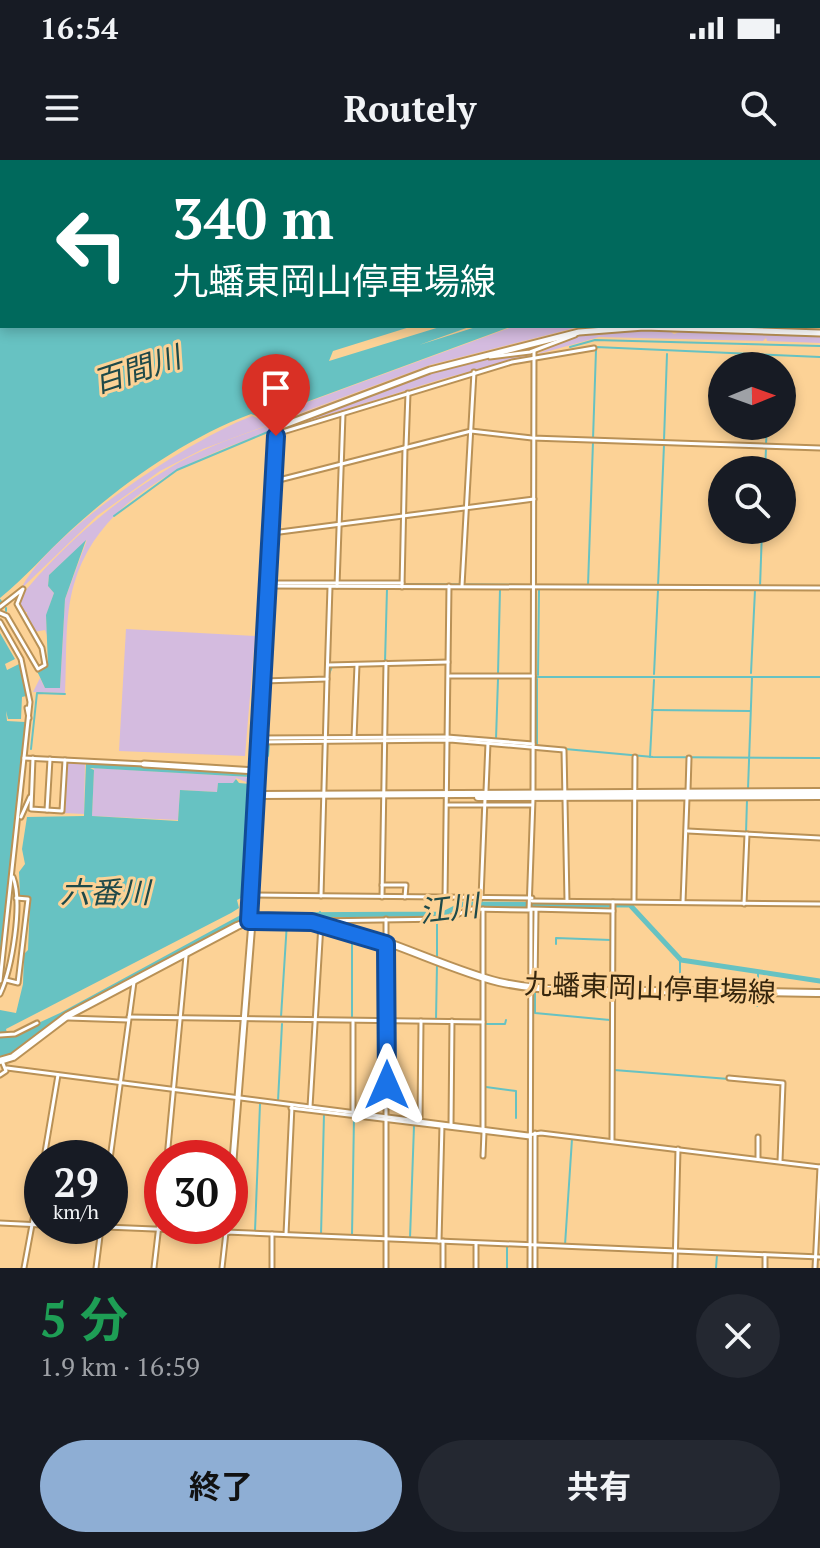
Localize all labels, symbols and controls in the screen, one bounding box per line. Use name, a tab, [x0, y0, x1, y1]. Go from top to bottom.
text: 16:54	[40, 8, 118, 48]
text: Routely	[344, 85, 476, 132]
icon: menu	[40, 86, 84, 130]
icon: search	[736, 86, 780, 130]
text: 340 m	[172, 181, 334, 255]
icon: left	[40, 192, 144, 296]
text: 九蟠東岡山停車場線	[172, 257, 496, 304]
water label: 百間川	[88, 335, 189, 402]
north arrow	[708, 352, 796, 440]
map controls	[708, 352, 796, 544]
pin	[242, 354, 310, 436]
icon: arrive	[254, 366, 298, 410]
button: search	[708, 456, 796, 544]
water label: 六番川	[60, 872, 153, 912]
water label: 江川	[417, 884, 484, 932]
street label: 九蟠東岡山停車場線	[523, 965, 777, 1010]
position arrow	[345, 1043, 429, 1127]
speed limit sign: 30	[144, 1140, 248, 1244]
text: 29	[53, 1155, 99, 1208]
text: km/h	[53, 1198, 99, 1225]
text: 5 分	[40, 1287, 128, 1351]
button: close	[696, 1294, 780, 1378]
text: 1.9 km · 16:59	[40, 1349, 200, 1383]
button: 終了	[40, 1440, 402, 1532]
button: 共有	[418, 1440, 780, 1532]

